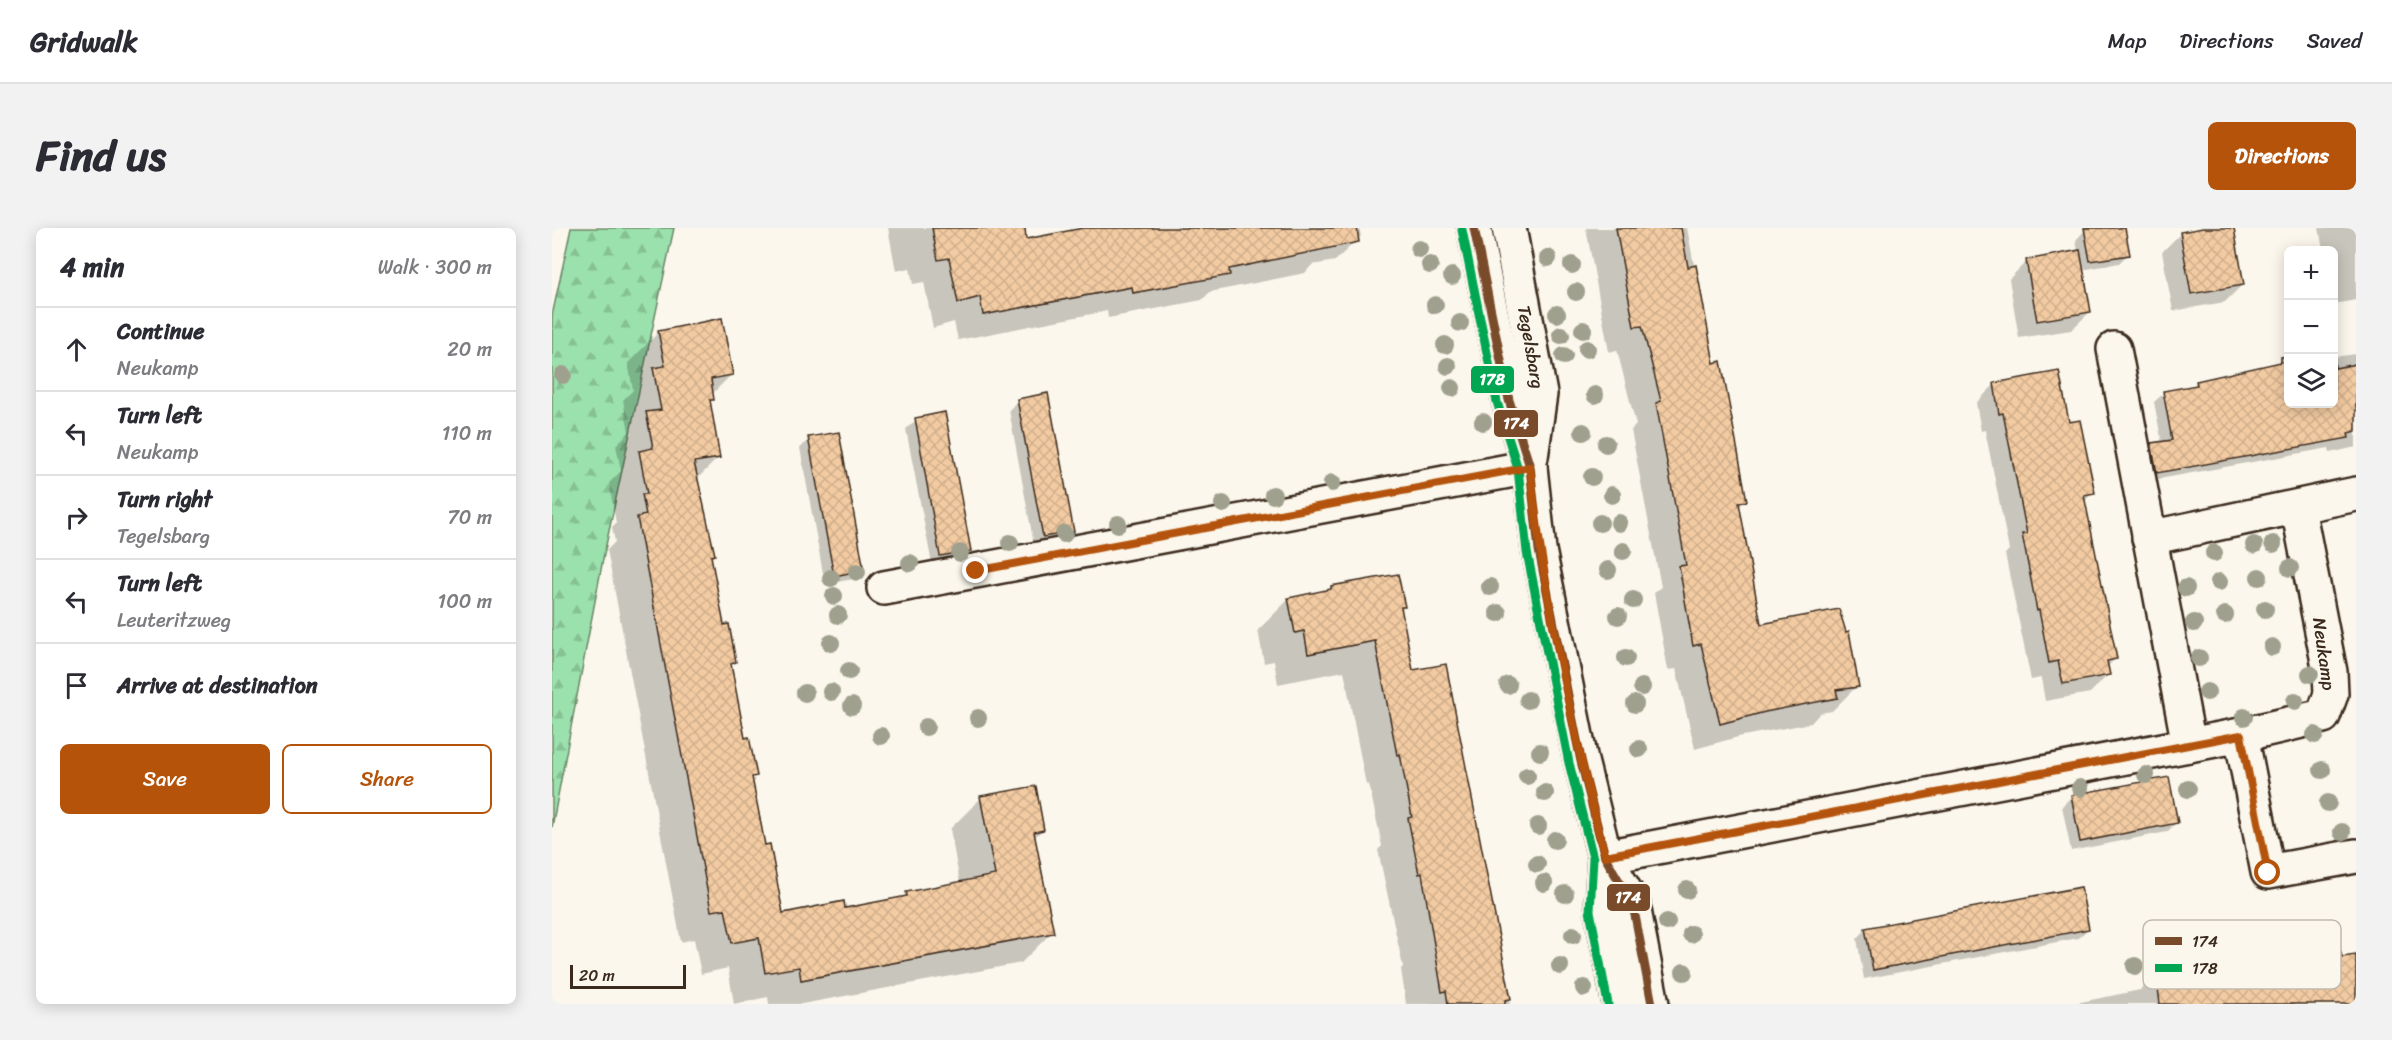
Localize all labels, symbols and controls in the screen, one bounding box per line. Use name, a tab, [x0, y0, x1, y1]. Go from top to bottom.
text: Gridwalk	[30, 17, 138, 66]
text: Map	[2108, 22, 2146, 60]
text: Directions	[2179, 22, 2274, 60]
text: Saved	[2307, 22, 2362, 60]
text: Find us	[36, 119, 166, 193]
button: Directions	[2208, 122, 2356, 190]
text: 4 min	[60, 244, 124, 290]
map controls	[2284, 246, 2338, 408]
button: +	[2284, 246, 2338, 300]
text: Walk · 300 m	[378, 250, 492, 285]
button: −	[2284, 300, 2338, 354]
street label: Tegelsbarg	[1508, 303, 1554, 391]
text: Continue	[117, 312, 205, 351]
text: 20 m	[447, 332, 492, 367]
icon: ahead	[60, 333, 93, 366]
text: Neukamp	[117, 351, 198, 386]
button: layers	[2284, 354, 2338, 408]
line badge: 178	[1470, 365, 1515, 394]
text: 178	[1479, 365, 1505, 394]
text: Turn left	[117, 396, 202, 435]
line badge: 174	[1493, 409, 1539, 438]
text: 174	[1503, 409, 1529, 438]
text: 110 m	[442, 416, 492, 451]
icon: left	[60, 417, 93, 450]
text: Neukamp	[117, 435, 198, 470]
text: Turn right	[117, 480, 212, 519]
text: 70 m	[447, 500, 492, 535]
icon: right	[60, 501, 93, 534]
text: Tegelsbarg	[117, 519, 210, 554]
route end	[962, 557, 988, 583]
text: Turn left	[117, 564, 202, 603]
text: 100 m	[438, 584, 492, 619]
icon: left	[60, 585, 93, 618]
text: Leuteritzweg	[117, 603, 231, 638]
street label: Neukamp	[2303, 615, 2345, 693]
text: Arrive at destination	[117, 666, 318, 705]
icon: arrive	[60, 669, 93, 702]
button: Save	[60, 744, 270, 814]
button: Share	[282, 744, 492, 814]
route start	[2254, 859, 2280, 885]
line badge: 174	[1606, 883, 1651, 912]
text: 174	[1615, 883, 1641, 912]
legend	[2143, 920, 2341, 989]
text: 174	[2192, 927, 2218, 956]
text: 178	[2192, 954, 2218, 983]
text: 20 m	[579, 961, 615, 990]
scale bar	[570, 962, 686, 990]

